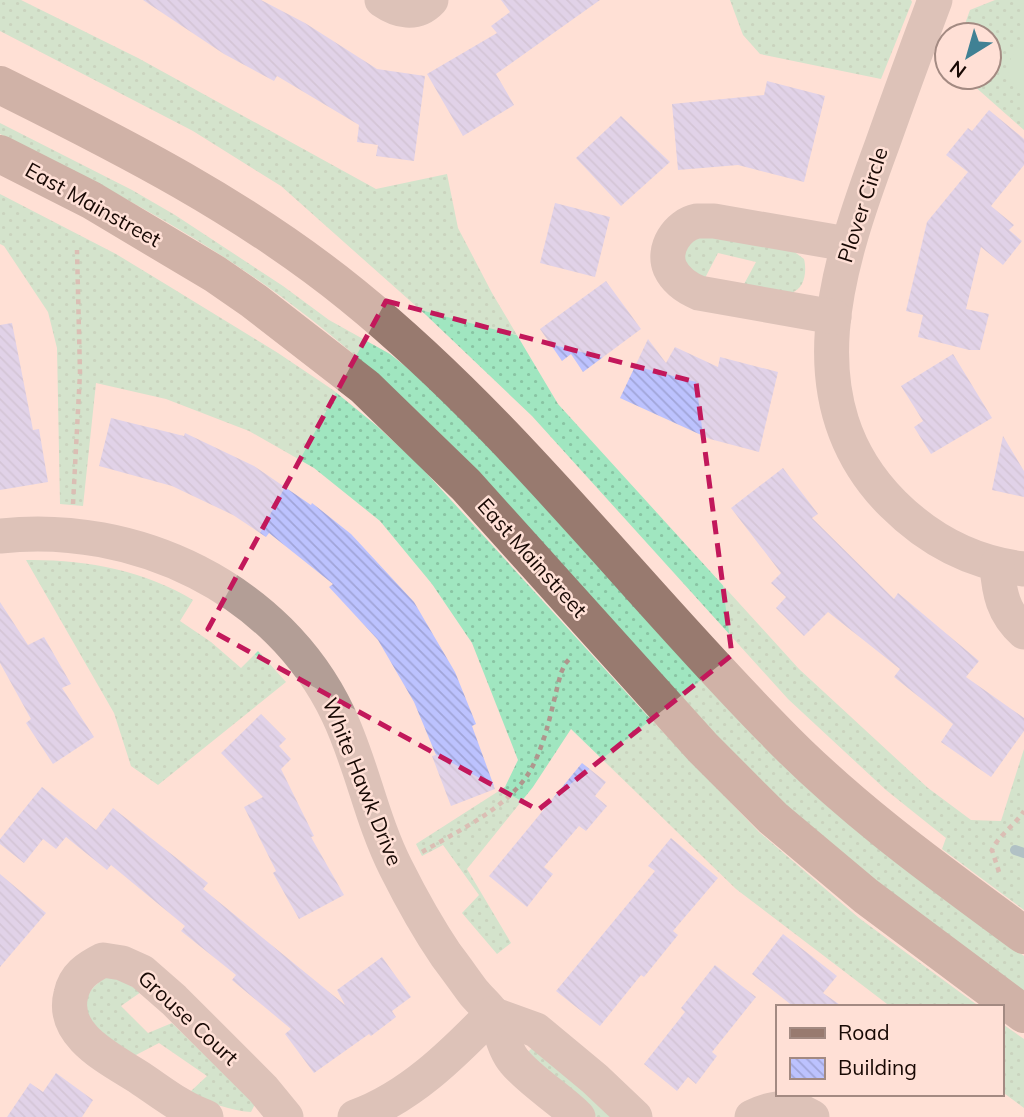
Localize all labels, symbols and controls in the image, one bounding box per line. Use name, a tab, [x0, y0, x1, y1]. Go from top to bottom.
north arrow	[933, 21, 1003, 91]
text: N	[945, 56, 971, 83]
street label: Plover Circle	[831, 144, 893, 266]
street label: East Mainstreet	[21, 156, 166, 252]
street label: East Mainstreet	[472, 492, 593, 622]
street label: White Hawk Drive	[317, 694, 408, 869]
street label: Grouse Court	[133, 964, 244, 1070]
legend	[776, 1005, 1003, 1096]
text: Road	[838, 1019, 889, 1045]
text: Building	[838, 1054, 917, 1080]

